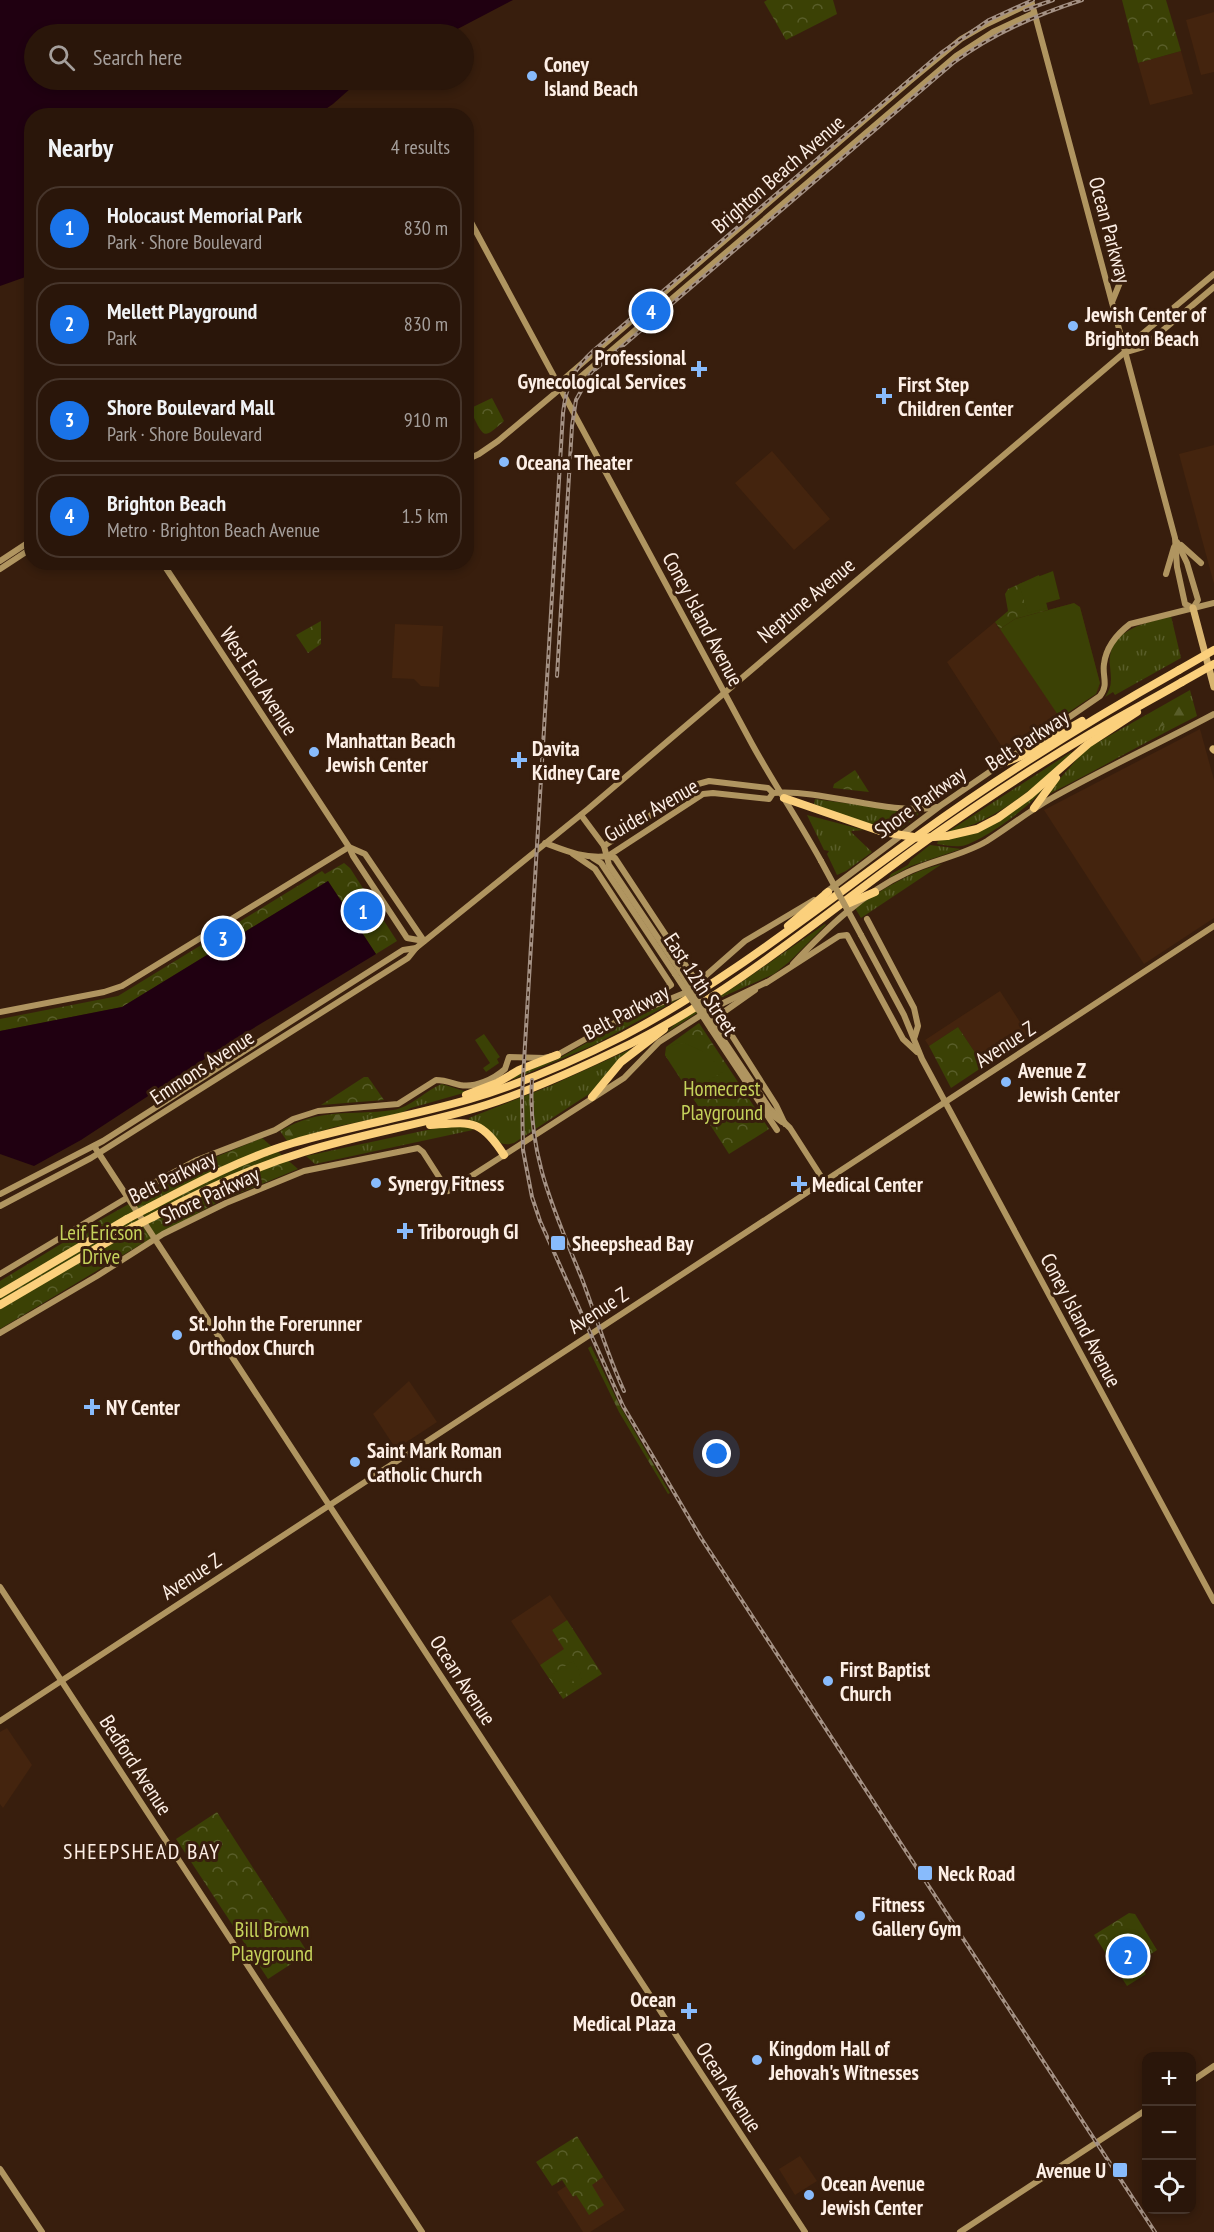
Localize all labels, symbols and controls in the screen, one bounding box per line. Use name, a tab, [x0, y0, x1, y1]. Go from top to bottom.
search box	[24, 24, 474, 90]
icon: search	[45, 41, 78, 74]
text: Search here	[93, 43, 182, 71]
place label: Coney Island Beach	[544, 51, 638, 102]
marker: Coney Island Beach	[525, 69, 539, 83]
street label: Brighton Beach Avenue	[706, 109, 850, 239]
text: Nearby	[48, 131, 113, 164]
text: 4 results	[391, 134, 450, 160]
street label: Ocean Parkway	[1083, 174, 1137, 286]
text: Holocaust Memorial Park	[107, 201, 302, 229]
text: 1	[65, 215, 74, 241]
text: 830 m	[404, 215, 448, 241]
text: Park · Shore Boulevard	[107, 229, 262, 255]
pin: 4	[632, 288, 670, 334]
text: Mellett Playground	[107, 297, 257, 325]
place label: Jewish Center of Brighton Beach	[1084, 301, 1207, 352]
text: 2	[65, 311, 74, 337]
text: 830 m	[404, 311, 448, 337]
marker: Jewish Center of Brighton Beach	[1066, 319, 1080, 333]
text: Park	[107, 325, 137, 351]
place label: Professional Gynecological Services	[517, 344, 687, 395]
marker: Professional Gynecological Services	[690, 360, 708, 378]
place label: First Step Children Center	[898, 371, 1014, 422]
marker: First Step Children Center	[875, 387, 893, 405]
text: Shore Boulevard Mall	[107, 393, 275, 421]
text: 3	[65, 407, 74, 433]
text: 910 m	[404, 407, 448, 433]
text: Park · Shore Boulevard	[107, 421, 262, 447]
place label: Oceana Theater	[516, 449, 633, 476]
marker: Oceana Theater	[497, 455, 511, 469]
text: Brighton Beach	[107, 489, 226, 517]
text: 4	[65, 503, 74, 529]
text: 1.5 km	[401, 503, 448, 529]
text: Metro · Brighton Beach Avenue	[107, 517, 320, 543]
street label: Coney Island Avenue	[656, 547, 750, 691]
street label: Neptune Avenue	[752, 551, 860, 649]
street label: West End Avenue	[214, 622, 304, 740]
street label: Belt Parkway	[980, 703, 1074, 777]
place label: Manhattan Beach Jewish Center	[325, 727, 455, 778]
place label: Davita Kidney Care	[532, 735, 620, 786]
marker: Manhattan Beach Jewish Center	[307, 745, 321, 759]
marker: Davita Kidney Care	[510, 751, 528, 769]
street label: Shore Parkway	[869, 760, 971, 844]
street label: Guider Avenue	[599, 772, 703, 848]
pin: 1	[344, 888, 382, 934]
pin: 3	[204, 916, 242, 960]
street label: East 12th Street	[658, 928, 744, 1040]
street label: Belt Parkway	[578, 978, 674, 1046]
street label: Avenue Z	[970, 1015, 1040, 1073]
street label: Emmons Avenue	[145, 1023, 259, 1111]
place label: Avenue Z Jewish Center	[1017, 1057, 1121, 1108]
park label: Homecrest Playground	[681, 1075, 763, 1126]
marker: Avenue Z Jewish Center	[999, 1075, 1013, 1089]
street label: Belt Parkway	[124, 1144, 220, 1210]
street label: Shore Parkway	[156, 1160, 264, 1230]
place label: Synergy Fitness	[388, 1170, 504, 1197]
place label: Medical Center	[812, 1171, 924, 1198]
marker: Medical Center	[790, 1175, 808, 1193]
marker: Synergy Fitness	[369, 1176, 383, 1190]
place label: Triborough GI	[418, 1218, 519, 1245]
park label: Leif Ericson Drive	[59, 1219, 143, 1270]
marker: Triborough GI	[396, 1222, 414, 1240]
place label: Sheepshead Bay	[572, 1230, 694, 1257]
marker: Sheepshead Bay	[549, 1234, 567, 1252]
street label: Coney Island Avenue	[1034, 1248, 1128, 1392]
street label: Avenue Z	[563, 1281, 633, 1339]
place label: St. John the Forerunner Orthodox Church	[189, 1310, 363, 1361]
marker: St. John the Forerunner Orthodox Church	[170, 1328, 184, 1342]
place label: NY Center	[106, 1394, 181, 1421]
marker: NY Center	[83, 1398, 101, 1416]
place label: Saint Mark Roman Catholic Church	[367, 1437, 502, 1488]
your location	[702, 1439, 731, 1468]
marker: Saint Mark Roman Catholic Church	[348, 1455, 362, 1469]
street label: Avenue Z	[156, 1547, 226, 1605]
street label: Ocean Avenue	[424, 1630, 502, 1730]
place label: First Baptist Church	[840, 1656, 930, 1707]
marker: First Baptist Church	[821, 1674, 835, 1688]
street label: Bedford Avenue	[94, 1710, 178, 1820]
district label: SHEEPSHEAD BAY	[63, 1837, 221, 1865]
place label: Neck Road	[938, 1860, 1015, 1887]
marker: Neck Road	[916, 1864, 934, 1882]
place label: Fitness Gallery Gym	[872, 1891, 961, 1942]
marker: Fitness Gallery Gym	[853, 1909, 867, 1923]
park label: Bill Brown Playground	[231, 1916, 313, 1967]
pin: 2	[1108, 1934, 1148, 1978]
place label: Ocean Medical Plaza	[573, 1986, 676, 2037]
marker: Ocean Medical Plaza	[680, 2002, 698, 2020]
place label: Kingdom Hall of Jehovah's Witnesses	[768, 2035, 919, 2086]
street label: Ocean Avenue	[690, 2037, 768, 2137]
map controls	[1142, 2052, 1196, 2214]
button: +	[1142, 2052, 1196, 2106]
marker: Kingdom Hall of Jehovah's Witnesses	[750, 2053, 764, 2067]
button: −	[1142, 2106, 1196, 2160]
place label: Avenue U	[1035, 2157, 1106, 2184]
button: locate	[1142, 2160, 1196, 2214]
marker: Avenue U	[1111, 2161, 1129, 2179]
place label: Ocean Avenue Jewish Center	[820, 2170, 925, 2221]
marker: Ocean Avenue Jewish Center	[802, 2188, 816, 2202]

